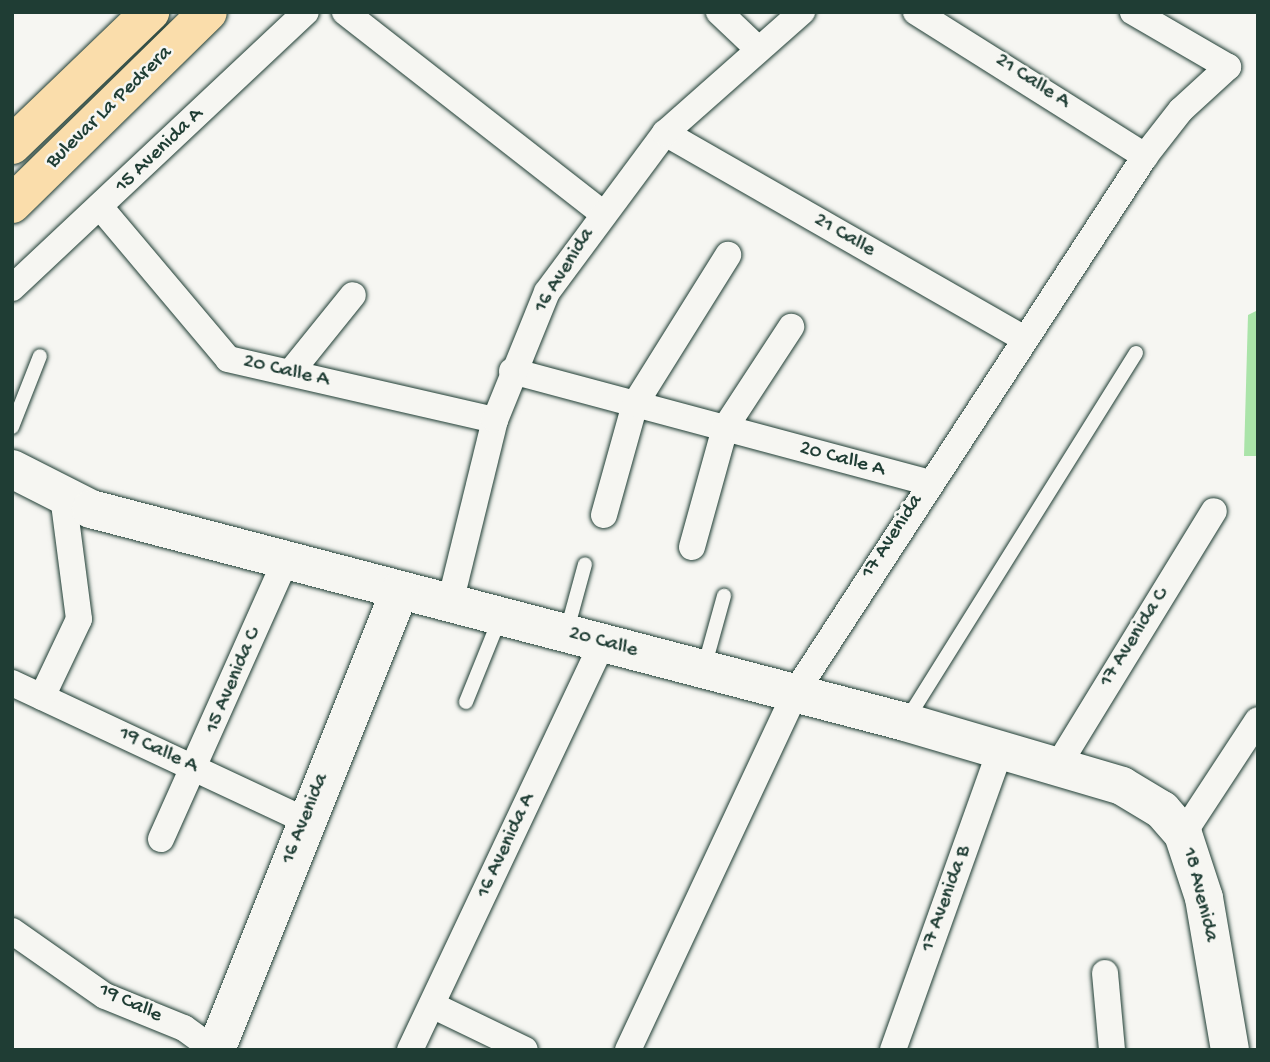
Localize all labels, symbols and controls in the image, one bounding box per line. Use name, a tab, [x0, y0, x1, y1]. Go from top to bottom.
street label: Bulevar La Pedrera	[42, 41, 178, 175]
street label: 21 Calle A	[990, 48, 1074, 116]
street label: 15 Avenida A	[111, 103, 209, 199]
street label: 21 Calle	[809, 208, 879, 264]
street label: 16 Avenida	[529, 224, 601, 318]
street label: 20 Calle A	[240, 350, 332, 394]
street label: 20 Calle A	[796, 436, 888, 484]
street label: 17 Avenida	[856, 490, 930, 584]
street label: 17 Avenida C	[1095, 584, 1175, 692]
street label: 20 Calle	[566, 622, 640, 664]
street label: 15 Avenida C	[201, 625, 267, 737]
street label: 19 Calle A	[114, 722, 202, 780]
street label: 16 Avenida	[277, 770, 335, 868]
street label: 16 Avenida A	[472, 790, 542, 902]
street label: 17 Avenida B	[916, 843, 978, 955]
street label: 18 Avenida	[1175, 845, 1223, 945]
street label: 19 Calle	[94, 978, 166, 1030]

